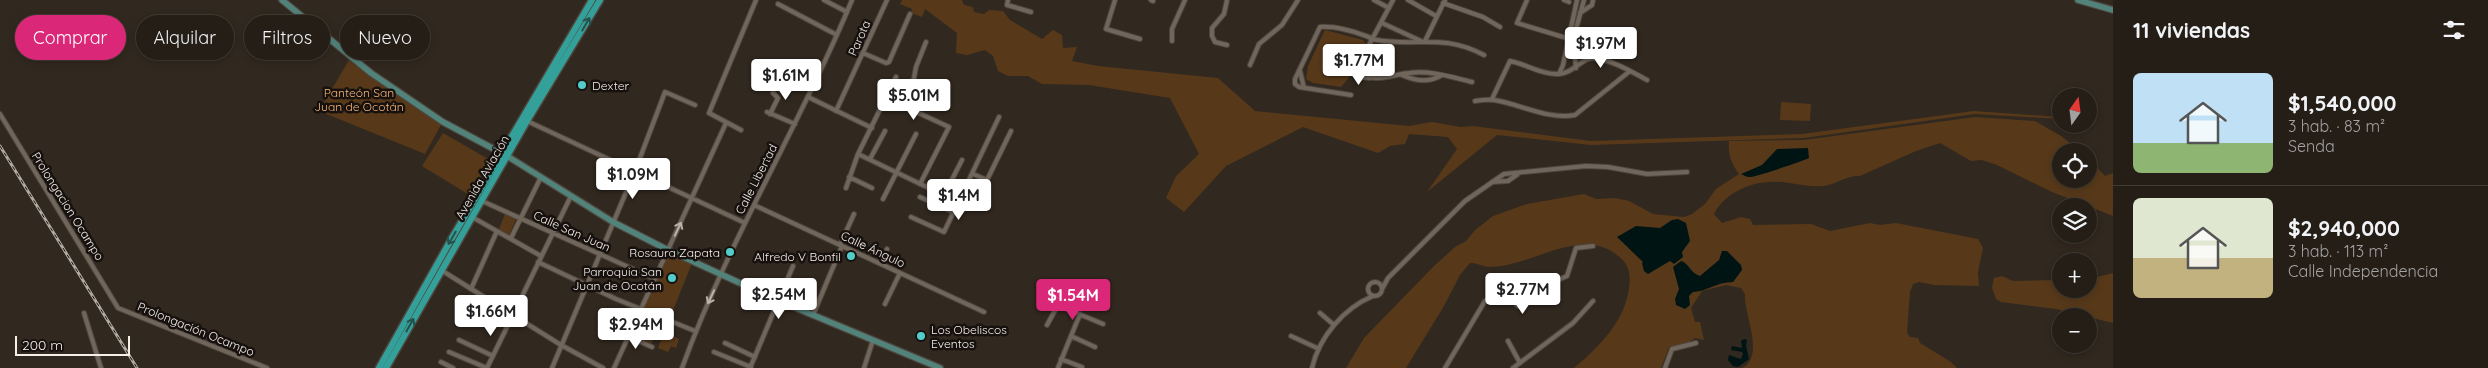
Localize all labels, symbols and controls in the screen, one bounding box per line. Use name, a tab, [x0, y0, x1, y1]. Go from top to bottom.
chip: Comprar	[15, 15, 126, 60]
chip: Alquilar	[136, 15, 234, 60]
chip: Filtros	[244, 15, 330, 60]
chip: Nuevo	[340, 15, 430, 60]
icon: filters	[2440, 16, 2468, 44]
text: 11 viviendas	[2133, 17, 2250, 43]
one-way arrow	[582, 18, 592, 32]
street label: Parota	[845, 18, 873, 58]
pin: $1.97M	[1560, 27, 1642, 69]
text: $1.97M	[1576, 33, 1626, 53]
pin: $1.77M	[1318, 44, 1400, 86]
text: $1.77M	[1334, 50, 1384, 70]
pin: $1.61M	[745, 58, 827, 101]
text: $1.61M	[762, 65, 810, 85]
place label: Dexter	[592, 78, 630, 93]
pin: $5.01M	[873, 78, 955, 121]
marker: Dexter	[576, 79, 588, 91]
park label: Panteón San Juan de Ocotán	[314, 85, 404, 114]
text: $5.01M	[888, 85, 940, 105]
north arrow	[2052, 88, 2098, 132]
map controls	[2052, 88, 2097, 353]
text: $1,540,000	[2288, 90, 2396, 116]
icon: home	[2173, 93, 2233, 153]
text: 3 hab. · 83 m²	[2288, 116, 2385, 136]
street label: Avenida Aviación	[452, 132, 512, 222]
text: Senda	[2288, 136, 2335, 156]
street label: Calle Libertad	[732, 141, 780, 217]
button: locate	[2052, 143, 2097, 188]
street label: Prolongacion Ocampo	[29, 149, 107, 263]
pin: $1.09M	[592, 158, 674, 200]
text: $1.09M	[607, 164, 659, 184]
pin: $1.4M	[924, 178, 994, 221]
text: $1.4M	[938, 185, 980, 205]
button: layers	[2052, 198, 2097, 243]
street label: Calle San Juan	[531, 207, 613, 255]
text: $2,940,000	[2288, 215, 2400, 241]
icon: home	[2173, 218, 2233, 278]
one-way arrow	[674, 221, 684, 236]
street label: Calle Ángulo	[838, 228, 908, 270]
one-way arrow	[446, 231, 456, 245]
text: 3 hab. · 113 m²	[2288, 241, 2388, 261]
place label: Rosaura Zapata	[629, 245, 720, 260]
marker: Rosaura Zapata	[724, 246, 736, 258]
place label: Alfredo V Bonfil	[754, 249, 841, 264]
marker: Alfredo V Bonfil	[845, 250, 857, 262]
button: +	[2052, 253, 2097, 298]
text: Calle Independencia	[2288, 261, 2438, 281]
place label: Parroquia San Juan de Ocotán	[572, 264, 662, 293]
marker: Parroquia San Juan de Ocotán	[666, 272, 678, 284]
pin: $2.77M	[1482, 272, 1564, 315]
pin: $2.54M	[738, 278, 820, 320]
pin: $1.54M	[1032, 278, 1114, 321]
text: $2.77M	[1496, 279, 1550, 299]
text: $2.54M	[752, 284, 806, 304]
text: $1.54M	[1047, 285, 1099, 305]
one-way arrow	[706, 290, 716, 305]
pin: $1.66M	[450, 294, 532, 337]
street label: Prolongación Ocampo	[135, 299, 257, 359]
text: $1.66M	[466, 301, 516, 321]
pin: $2.94M	[595, 308, 677, 350]
button: −	[2052, 308, 2097, 353]
text: $2.94M	[609, 314, 663, 334]
one-way arrow	[406, 319, 416, 333]
place label: Los Obeliscos Eventos	[931, 322, 1007, 351]
marker: Los Obeliscos Eventos	[915, 330, 927, 342]
scale bar	[15, 333, 130, 356]
text: 200 m	[22, 336, 63, 354]

